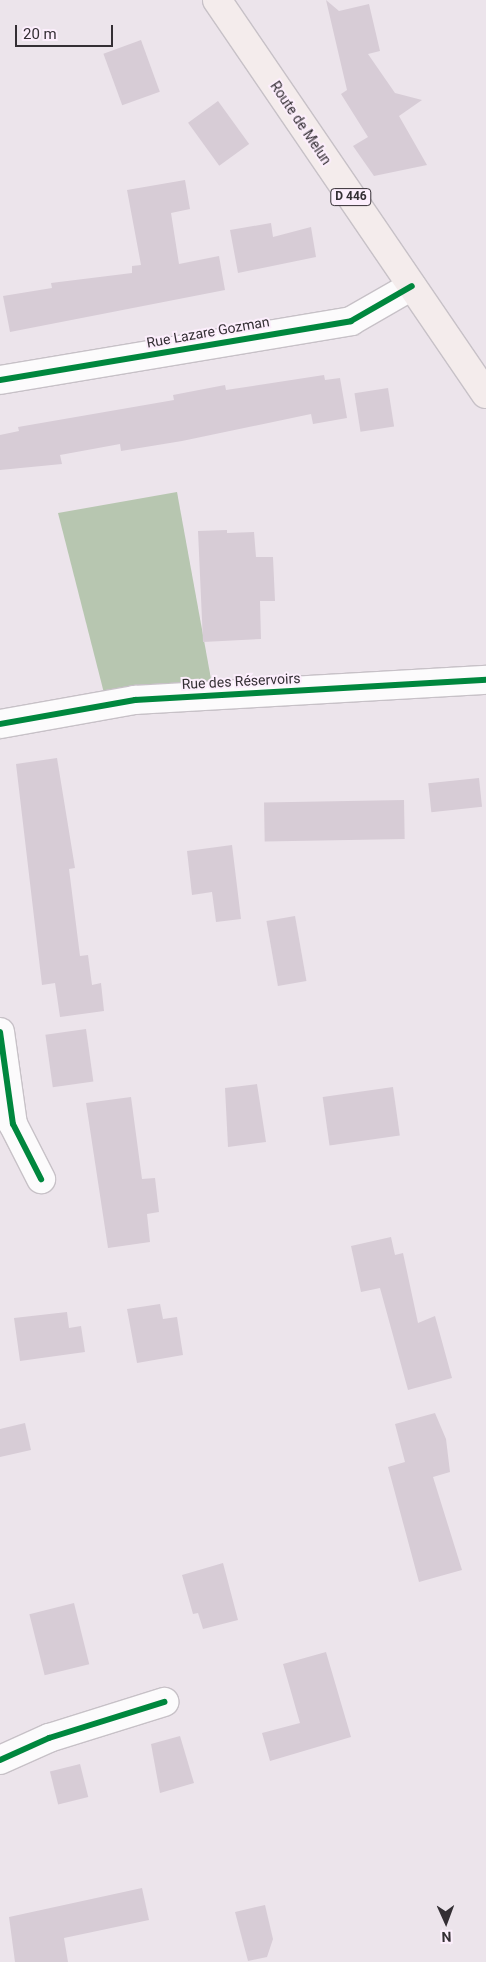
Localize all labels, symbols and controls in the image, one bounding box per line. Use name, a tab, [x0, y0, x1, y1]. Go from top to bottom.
scale bar	[18, 15, 115, 47]
text: 20 m	[23, 25, 57, 43]
street label: Route de Melun	[267, 78, 335, 168]
road number: D 446	[330, 188, 372, 206]
street label: Rue Lazare Gozman	[145, 313, 271, 351]
street label: Rue des Réservoirs	[181, 670, 301, 692]
north arrow	[421, 1897, 471, 1947]
text: N	[441, 1929, 452, 1945]

